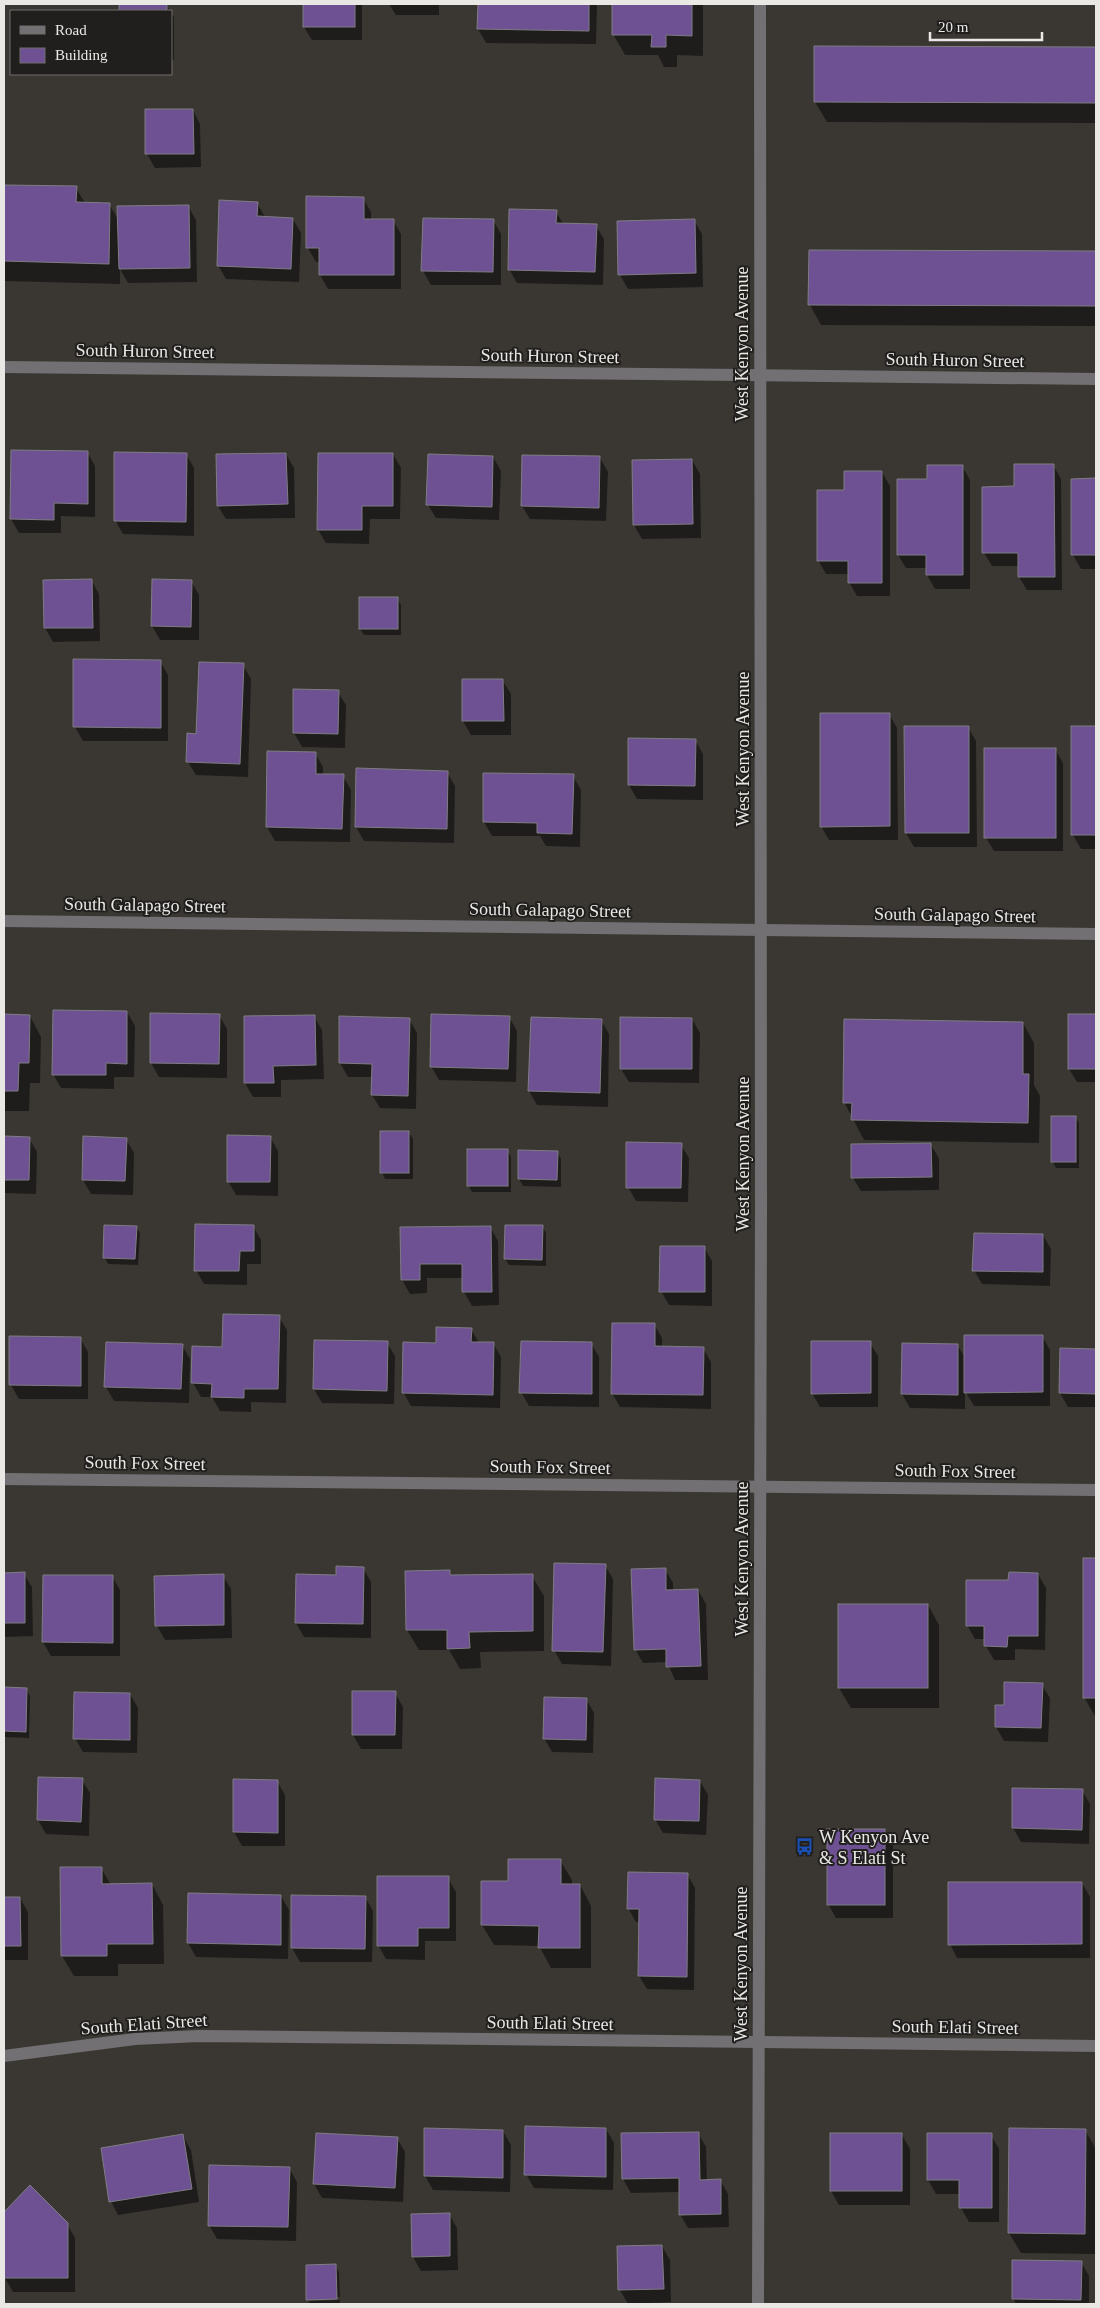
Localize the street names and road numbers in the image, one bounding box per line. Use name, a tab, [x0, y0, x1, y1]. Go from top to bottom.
street label: West Kenyon Avenue	[732, 266, 752, 422]
street label: South Huron Street	[75, 340, 215, 362]
street label: South Huron Street	[480, 345, 620, 367]
street label: South Huron Street	[885, 349, 1025, 371]
street label: West Kenyon Avenue	[733, 671, 753, 827]
street label: South Galapago Street	[64, 894, 226, 916]
street label: South Galapago Street	[469, 899, 631, 921]
street label: South Galapago Street	[874, 904, 1036, 926]
street label: West Kenyon Avenue	[733, 1076, 753, 1232]
street label: South Fox Street	[84, 1452, 206, 1474]
street label: South Fox Street	[489, 1456, 611, 1478]
street label: South Fox Street	[894, 1460, 1016, 1482]
street label: West Kenyon Avenue	[732, 1481, 752, 1637]
street label: West Kenyon Avenue	[731, 1886, 751, 2042]
street label: South Elati Street	[80, 2010, 208, 2038]
street label: South Elati Street	[486, 2012, 614, 2034]
street label: South Elati Street	[891, 2016, 1019, 2038]

